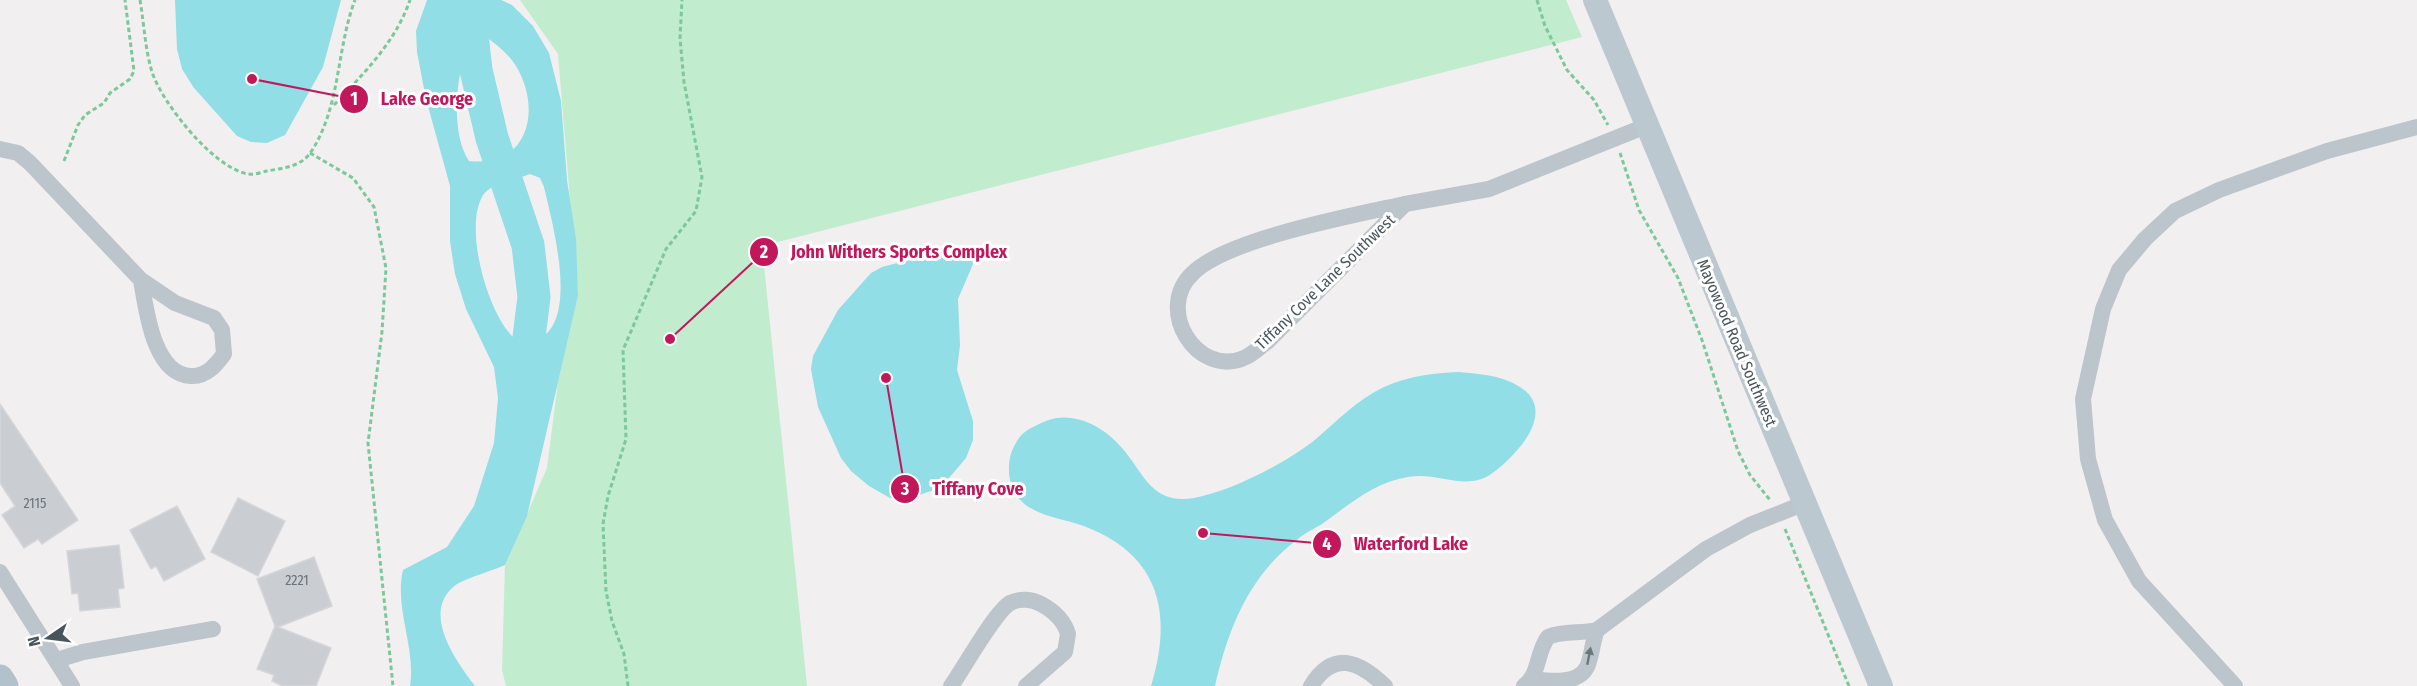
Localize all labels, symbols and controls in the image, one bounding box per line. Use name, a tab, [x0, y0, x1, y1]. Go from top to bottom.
callout: Lake George	[339, 81, 485, 117]
text: 1	[350, 88, 358, 110]
text: Lake George	[381, 88, 473, 110]
street label: Tiffany Cove Lane Southwest	[1251, 210, 1399, 354]
callout: John Withers Sports Complex	[749, 234, 1020, 270]
text: 2	[759, 241, 768, 263]
text: John Withers Sports Complex	[790, 241, 1008, 263]
street label: Mayowood Road Southwest	[1693, 257, 1781, 430]
callout: Tiffany Cove	[890, 471, 1036, 507]
text: 3	[900, 478, 910, 500]
text: Tiffany Cove	[932, 478, 1024, 500]
house number: 2115	[23, 495, 47, 512]
callout: Waterford Lake	[1312, 526, 1480, 562]
text: 4	[1322, 533, 1332, 555]
text: Waterford Lake	[1354, 533, 1468, 555]
house number: 2221	[285, 572, 309, 589]
north arrow	[18, 608, 78, 668]
text: N	[24, 635, 44, 648]
one-way arrow	[1585, 646, 1594, 665]

